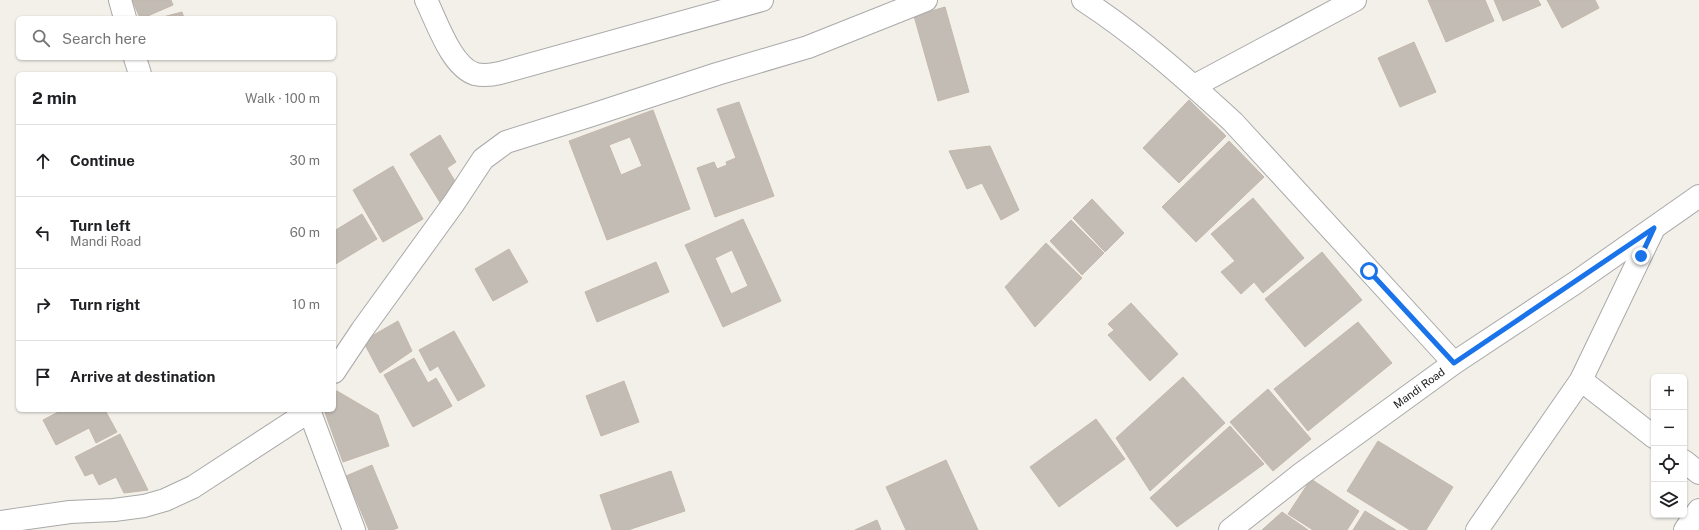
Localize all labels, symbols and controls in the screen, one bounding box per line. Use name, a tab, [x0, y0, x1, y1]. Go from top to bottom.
search box	[16, 16, 336, 60]
icon: search	[30, 27, 52, 49]
text: Search here	[62, 30, 146, 47]
text: 2 min	[32, 88, 77, 108]
text: Walk · 100 m	[245, 91, 320, 106]
icon: ahead	[32, 150, 54, 172]
text: Continue	[70, 152, 135, 169]
text: 30 m	[290, 153, 320, 168]
text: Turn left	[70, 217, 131, 234]
icon: left	[32, 222, 54, 244]
text: 60 m	[290, 225, 320, 240]
text: Mandi Road	[70, 234, 141, 249]
route end	[1632, 247, 1650, 265]
route start	[1360, 262, 1378, 280]
icon: right	[32, 294, 54, 316]
text: Turn right	[70, 296, 140, 313]
text: 10 m	[292, 297, 320, 312]
street label: Mandi Road	[1391, 365, 1447, 411]
icon: arrive	[32, 366, 54, 388]
text: Arrive at destination	[70, 368, 215, 385]
map controls	[1651, 374, 1687, 518]
button: +	[1651, 374, 1687, 410]
button: −	[1651, 410, 1687, 446]
button: locate	[1651, 446, 1687, 482]
button: layers	[1651, 482, 1687, 518]

